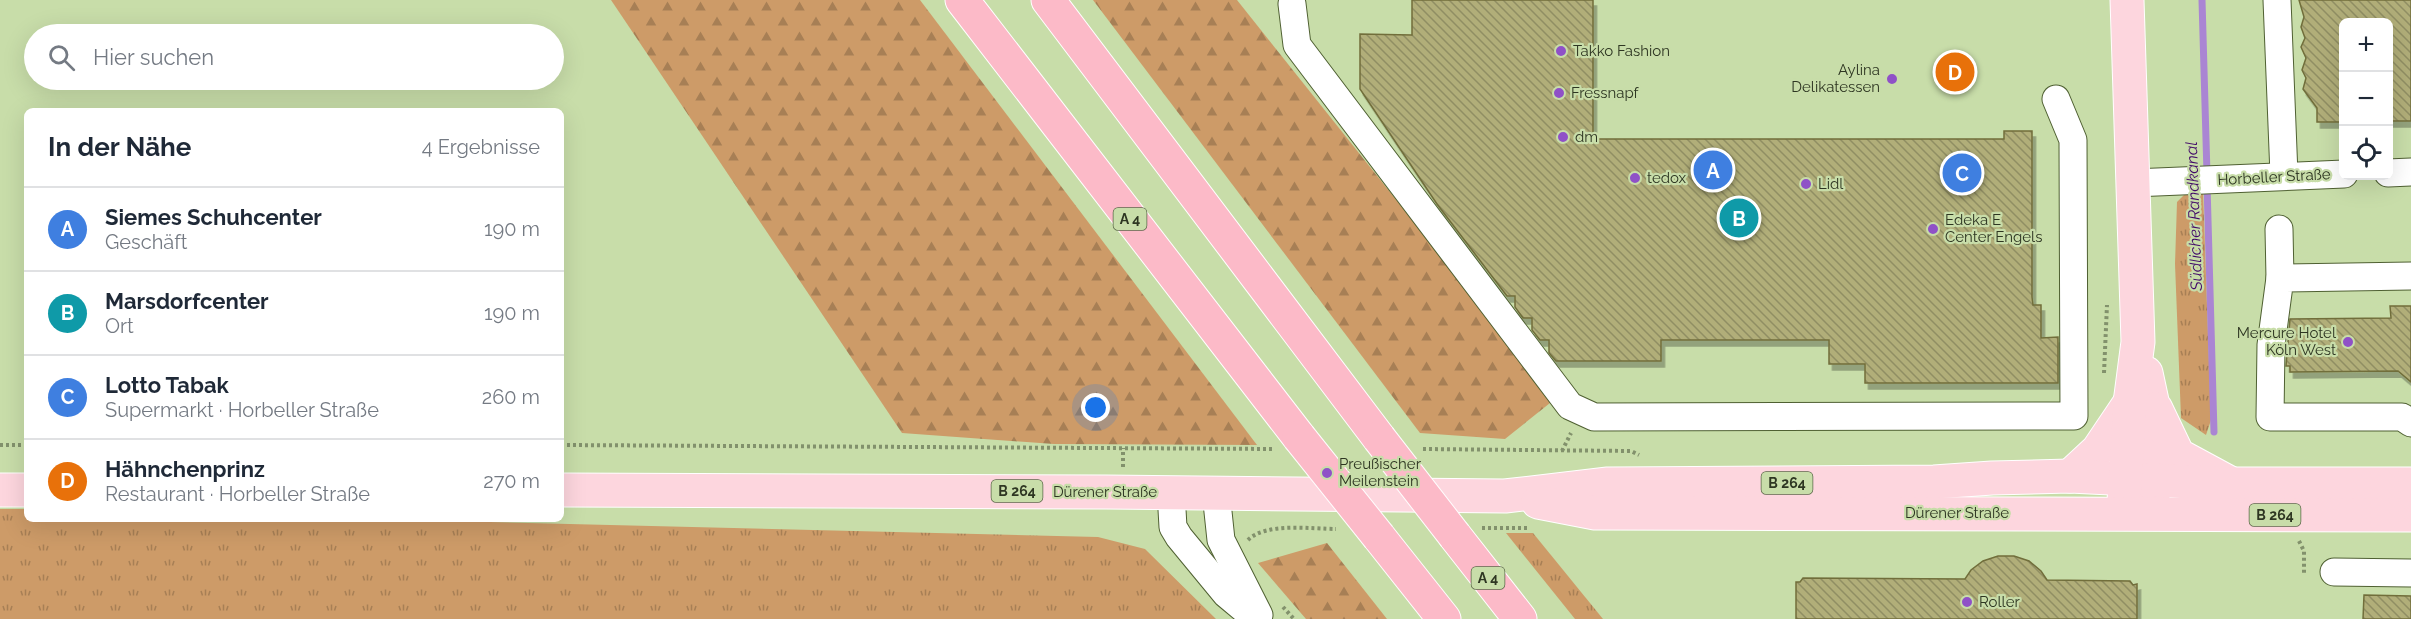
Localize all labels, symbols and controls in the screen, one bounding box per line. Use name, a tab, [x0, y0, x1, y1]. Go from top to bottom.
map controls	[2339, 18, 2393, 180]
button: +	[2339, 18, 2393, 72]
search box	[24, 24, 564, 90]
icon: search	[45, 41, 78, 74]
place label: Takko Fashion	[1573, 42, 1670, 60]
text: Hier suchen	[93, 44, 214, 70]
marker: Takko Fashion	[1554, 44, 1568, 58]
pin: D	[1936, 50, 1974, 94]
place label: Aylina Delikatessen	[1791, 61, 1880, 96]
marker: Aylina Delikatessen	[1885, 72, 1899, 86]
button: −	[2339, 72, 2393, 126]
place label: Fressnapf	[1571, 84, 1640, 102]
marker: Fressnapf	[1552, 86, 1566, 100]
button: locate	[2339, 126, 2393, 180]
place label: dm	[1575, 128, 1598, 146]
marker: dm	[1556, 130, 1570, 144]
text: In der Nähe	[48, 132, 191, 162]
text: 4 Ergebnisse	[422, 135, 540, 159]
water label: Südlicher Randkanal	[2182, 141, 2206, 292]
pin: A	[1694, 148, 1732, 192]
pin: C	[1942, 150, 1982, 195]
street label: Horbeller Straße	[2217, 165, 2331, 189]
place label: tedox	[1647, 169, 1687, 187]
marker: tedox	[1628, 171, 1642, 185]
place label: Lidl	[1818, 175, 1844, 193]
marker: Lidl	[1799, 177, 1813, 191]
pin: B	[1720, 196, 1758, 240]
text: Siemes Schuhcenter	[105, 204, 322, 230]
road number: A 4	[1114, 208, 1146, 230]
place label: Edeka E Center Engels	[1945, 211, 2042, 246]
text: A	[61, 217, 74, 241]
text: 190 m	[484, 217, 540, 241]
marker: Edeka E Center Engels	[1926, 222, 1940, 236]
text: Geschäft	[105, 230, 187, 254]
text: Marsdorfcenter	[105, 288, 269, 314]
text: B	[61, 301, 74, 325]
text: 190 m	[484, 301, 540, 325]
text: Ort	[105, 314, 134, 338]
place label: Mercure Hotel Köln West	[2237, 324, 2337, 359]
marker: Mercure Hotel Köln West	[2341, 335, 2355, 349]
text: Lotto Tabak	[105, 372, 229, 398]
text: C	[61, 385, 74, 409]
text: 260 m	[482, 385, 540, 409]
your location	[1081, 393, 1110, 422]
text: Supermarkt · Horbeller Straße	[105, 398, 379, 422]
place label: Preußischer Meilenstein	[1339, 455, 1422, 490]
text: Hähnchenprinz	[105, 456, 265, 482]
marker: Preußischer Meilenstein	[1320, 466, 1334, 480]
text: D	[60, 469, 75, 493]
text: 270 m	[483, 469, 540, 493]
road number: B 264	[1762, 472, 1812, 494]
road number: B 264	[992, 480, 1042, 502]
text: Restaurant · Horbeller Straße	[105, 482, 370, 506]
street label: Dürener Straße	[1053, 483, 1157, 501]
street label: Dürener Straße	[1905, 504, 2009, 522]
road number: B 264	[2250, 504, 2300, 526]
road number: A 4	[1472, 567, 1504, 589]
place label: Roller	[1979, 593, 2020, 611]
marker: Roller	[1960, 595, 1974, 609]

